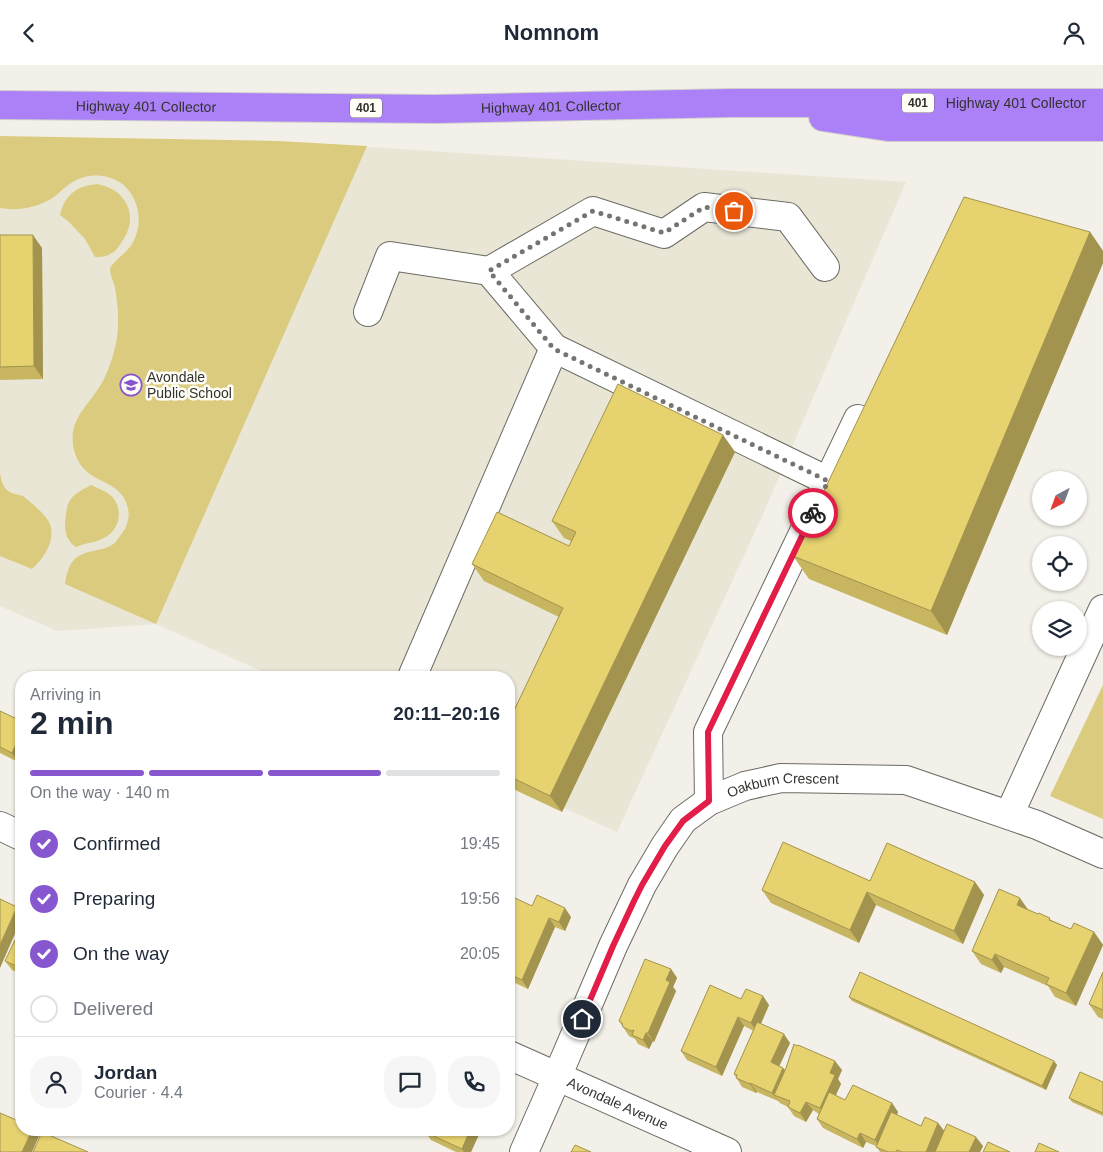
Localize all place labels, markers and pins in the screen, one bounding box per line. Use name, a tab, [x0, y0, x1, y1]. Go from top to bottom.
pin	[713, 190, 755, 232]
place label: Avondale Public School	[147, 369, 232, 401]
school or university icon: Avondale Public School	[119, 373, 143, 397]
pin	[561, 998, 603, 1040]

